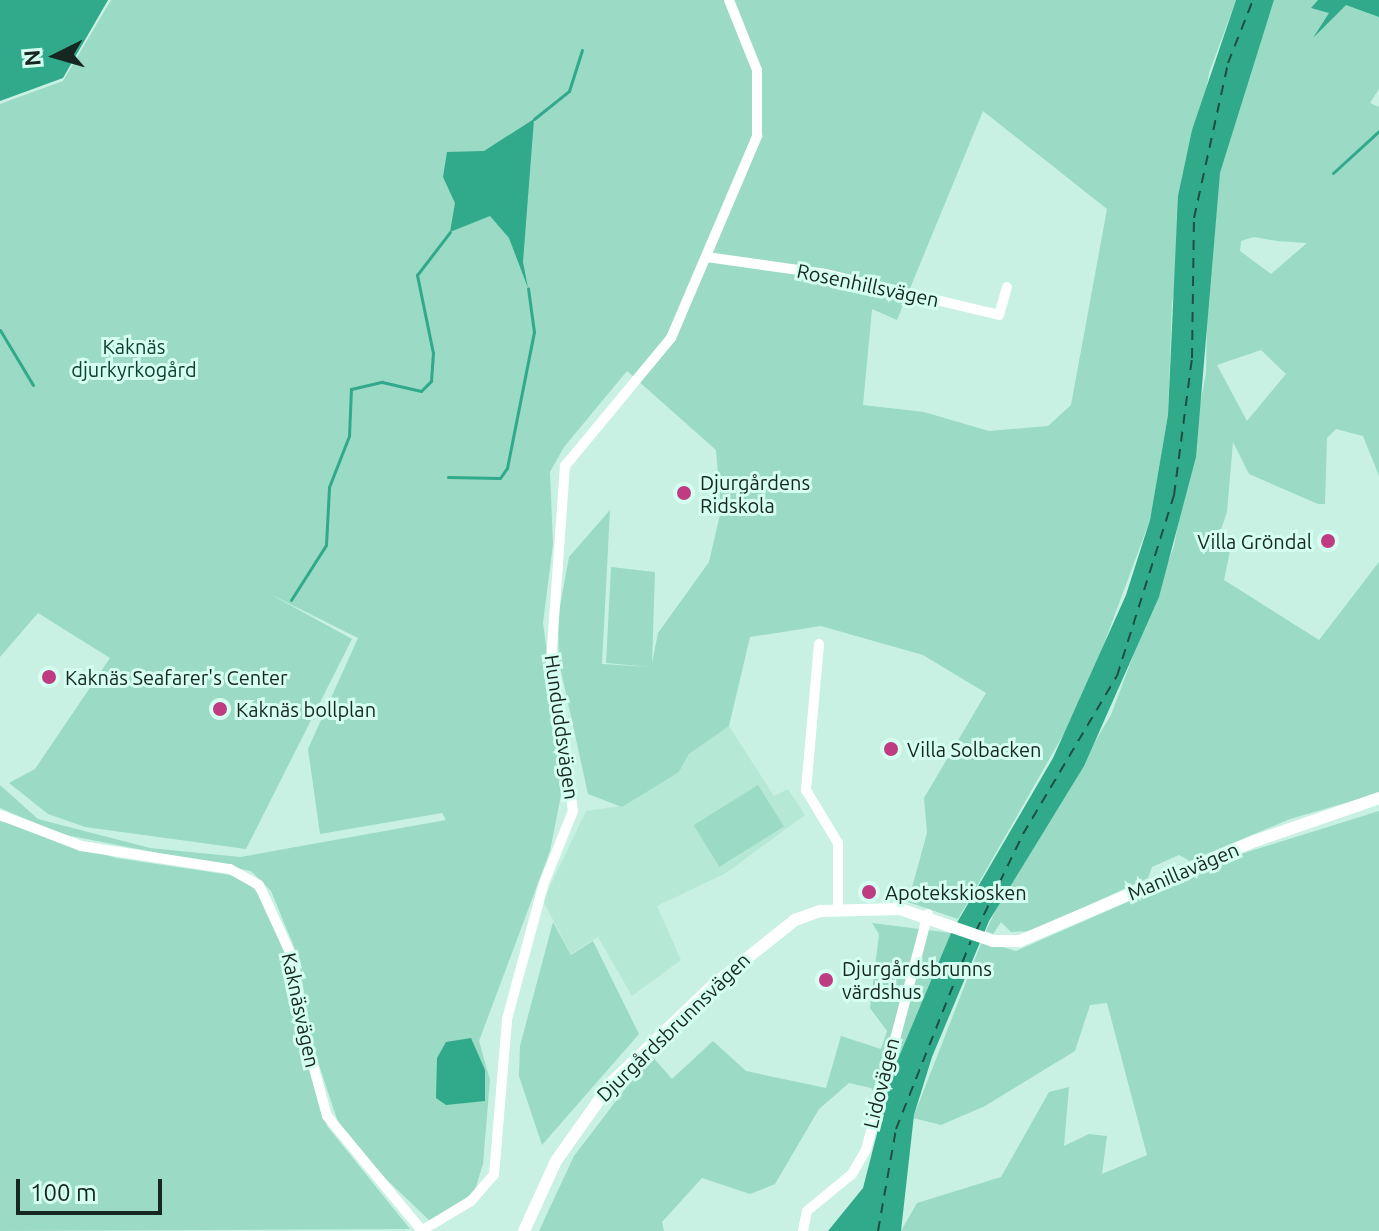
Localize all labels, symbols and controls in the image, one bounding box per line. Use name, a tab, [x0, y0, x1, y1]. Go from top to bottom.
north arrow	[16, 16, 96, 96]
text: N	[18, 49, 45, 67]
street label: Rosenhillsvägen	[795, 258, 941, 312]
park label: Kaknäs djurkyrkogård	[71, 335, 197, 382]
place label: Djurgårdens Ridskola	[700, 470, 810, 517]
marker: Djurgårdens Ridskola	[675, 484, 693, 502]
place label: Villa Gröndal	[1197, 529, 1312, 553]
marker: Villa Gröndal	[1319, 532, 1337, 550]
street label: Hunduddsvägen	[540, 653, 584, 801]
place label: Kaknäs Seafarer's Center	[65, 665, 288, 689]
marker: Kaknäs Seafarer's Center	[40, 668, 58, 686]
place label: Kaknäs bollplan	[236, 697, 376, 721]
marker: Kaknäs bollplan	[211, 700, 229, 718]
place label: Villa Solbacken	[907, 737, 1041, 761]
marker: Villa Solbacken	[882, 740, 900, 758]
street label: Manillavägen	[1124, 837, 1242, 905]
place label: Apotekskiosken	[885, 880, 1027, 904]
marker: Apotekskiosken	[860, 883, 878, 901]
street label: Djurgårdsbrunnsvägen	[591, 948, 755, 1106]
street label: Kaknäsvägen	[277, 950, 325, 1070]
place label: Djurgårdsbrunns värdshus	[842, 956, 992, 1003]
marker: Djurgårdsbrunns värdshus	[817, 971, 835, 989]
street label: Lidovägen	[858, 1035, 904, 1131]
scale bar	[20, 1163, 166, 1213]
text: 100 m	[30, 1179, 97, 1206]

